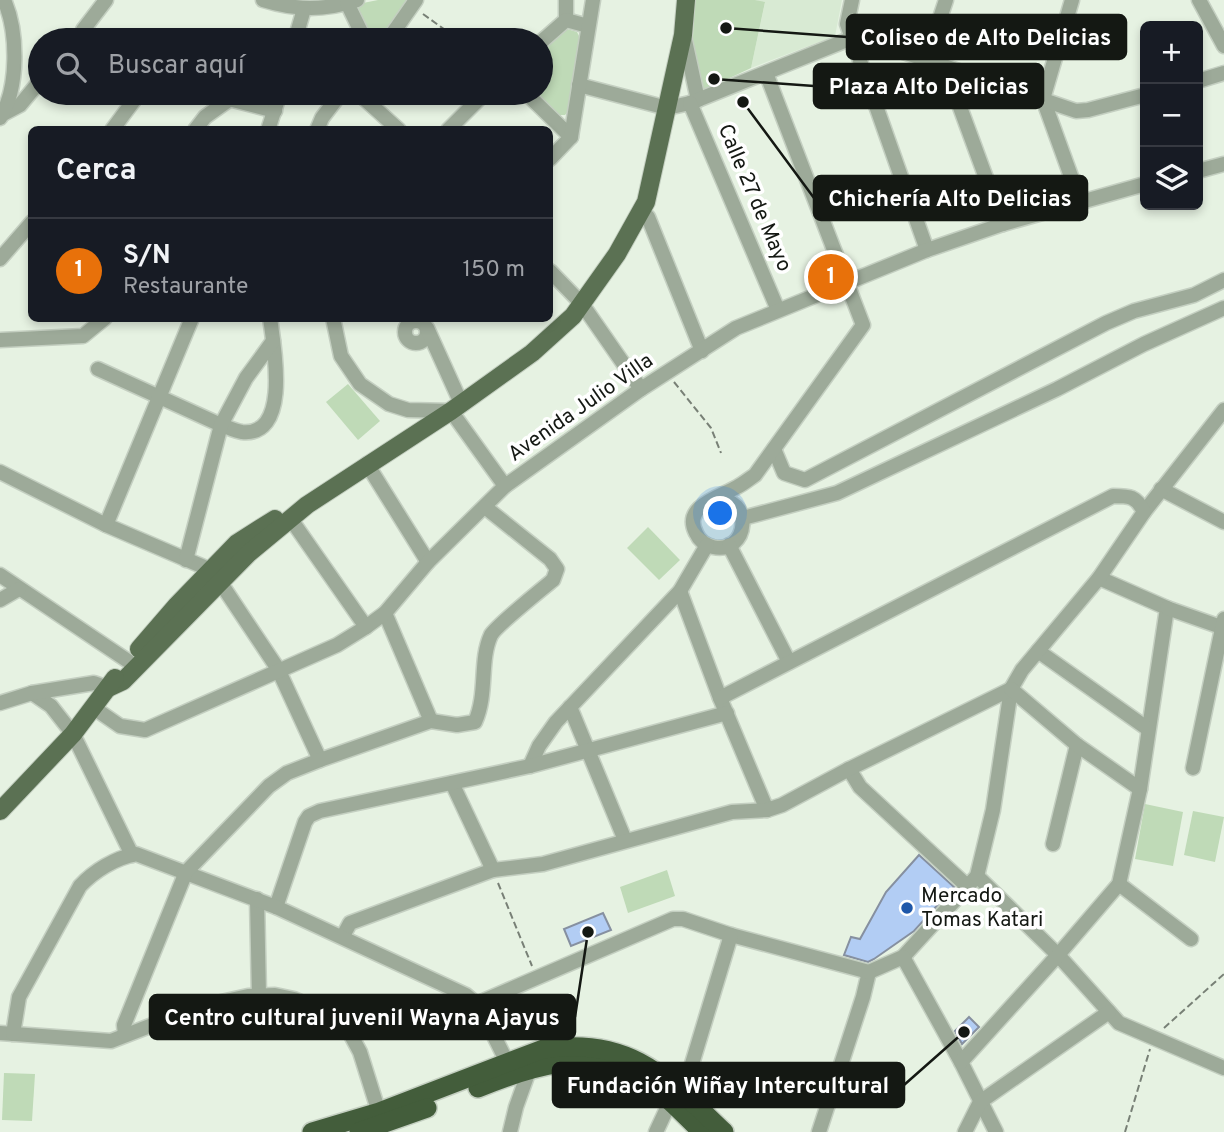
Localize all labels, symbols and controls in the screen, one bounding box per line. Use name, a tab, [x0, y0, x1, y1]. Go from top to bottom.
callout: Coliseo de Alto Delicias	[847, 15, 1126, 59]
map controls	[1140, 21, 1203, 210]
button: +	[1140, 21, 1203, 84]
text: Coliseo de Alto Delicias	[861, 25, 1111, 54]
search box	[28, 28, 553, 105]
icon: search	[52, 48, 90, 86]
text: Buscar aquí	[108, 50, 245, 83]
callout: Plaza Alto Delicias	[814, 64, 1043, 108]
text: Plaza Alto Delicias	[829, 74, 1029, 103]
button: −	[1140, 84, 1203, 147]
street label: Calle 27 de Mayo	[711, 120, 797, 276]
button: layers	[1140, 147, 1203, 210]
text: Cerca	[56, 153, 136, 190]
callout: Chichería Alto Delicias	[814, 176, 1087, 220]
text: Chichería Alto Delicias	[828, 186, 1072, 215]
text: S/N	[123, 240, 171, 273]
pin: 1	[808, 251, 854, 303]
text: 1	[74, 256, 84, 285]
text: 150 m	[463, 256, 525, 285]
text: Restaurante	[123, 273, 248, 302]
street label: Avenida Julio Villa	[503, 348, 659, 468]
your location	[703, 496, 737, 530]
place label: Mercado Tomas Katari	[921, 883, 1043, 934]
marker: Mercado Tomas Katari	[899, 900, 915, 916]
callout: Centro cultural juvenil Wayna Ajayus	[150, 995, 575, 1039]
text: Centro cultural juvenil Wayna Ajayus	[164, 1005, 560, 1034]
callout: Fundación Wiñay Intercultural	[553, 1063, 904, 1107]
text: Fundación Wiñay Intercultural	[567, 1073, 889, 1102]

